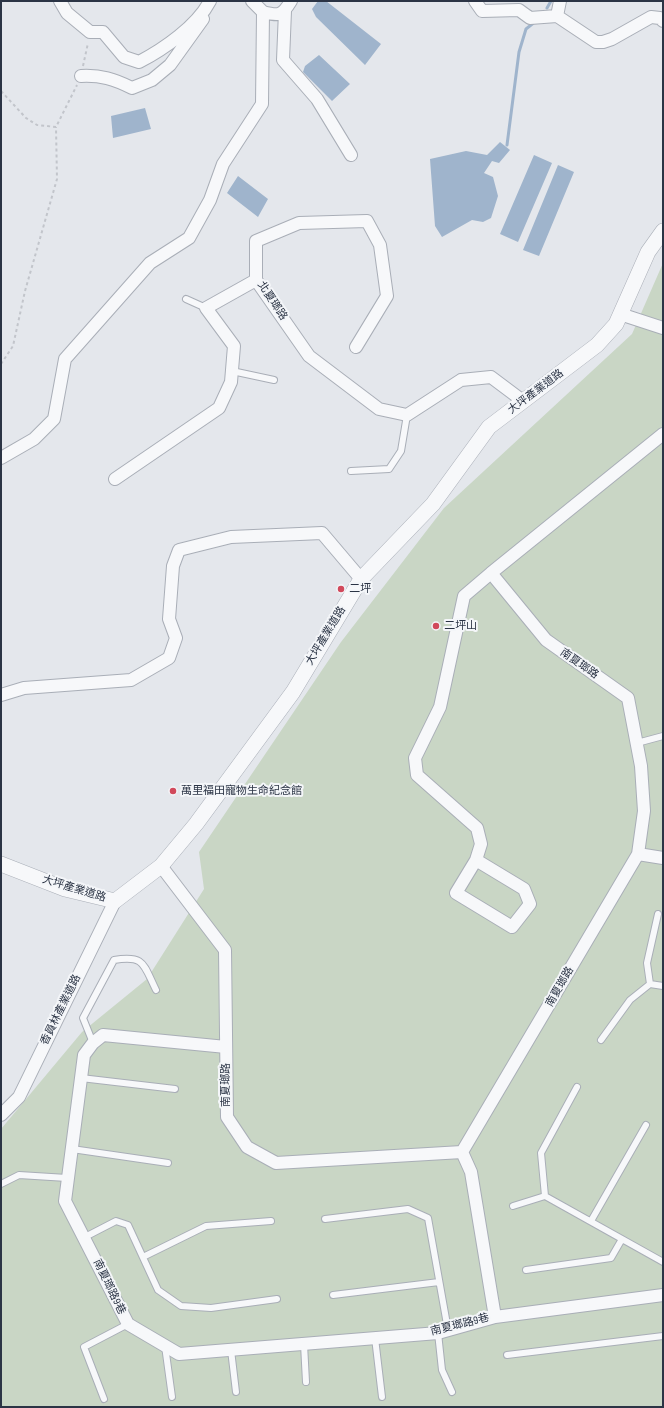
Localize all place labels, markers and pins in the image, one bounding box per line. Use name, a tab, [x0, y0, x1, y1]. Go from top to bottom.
place label: 二坪	[349, 582, 371, 596]
marker: 二坪	[336, 584, 346, 594]
place label: 二坪山	[444, 619, 477, 633]
marker: 二坪山	[431, 621, 441, 631]
place label: 萬里福田寵物生命紀念館	[181, 784, 302, 798]
marker: 萬里福田寵物生命紀念館	[168, 786, 178, 796]

